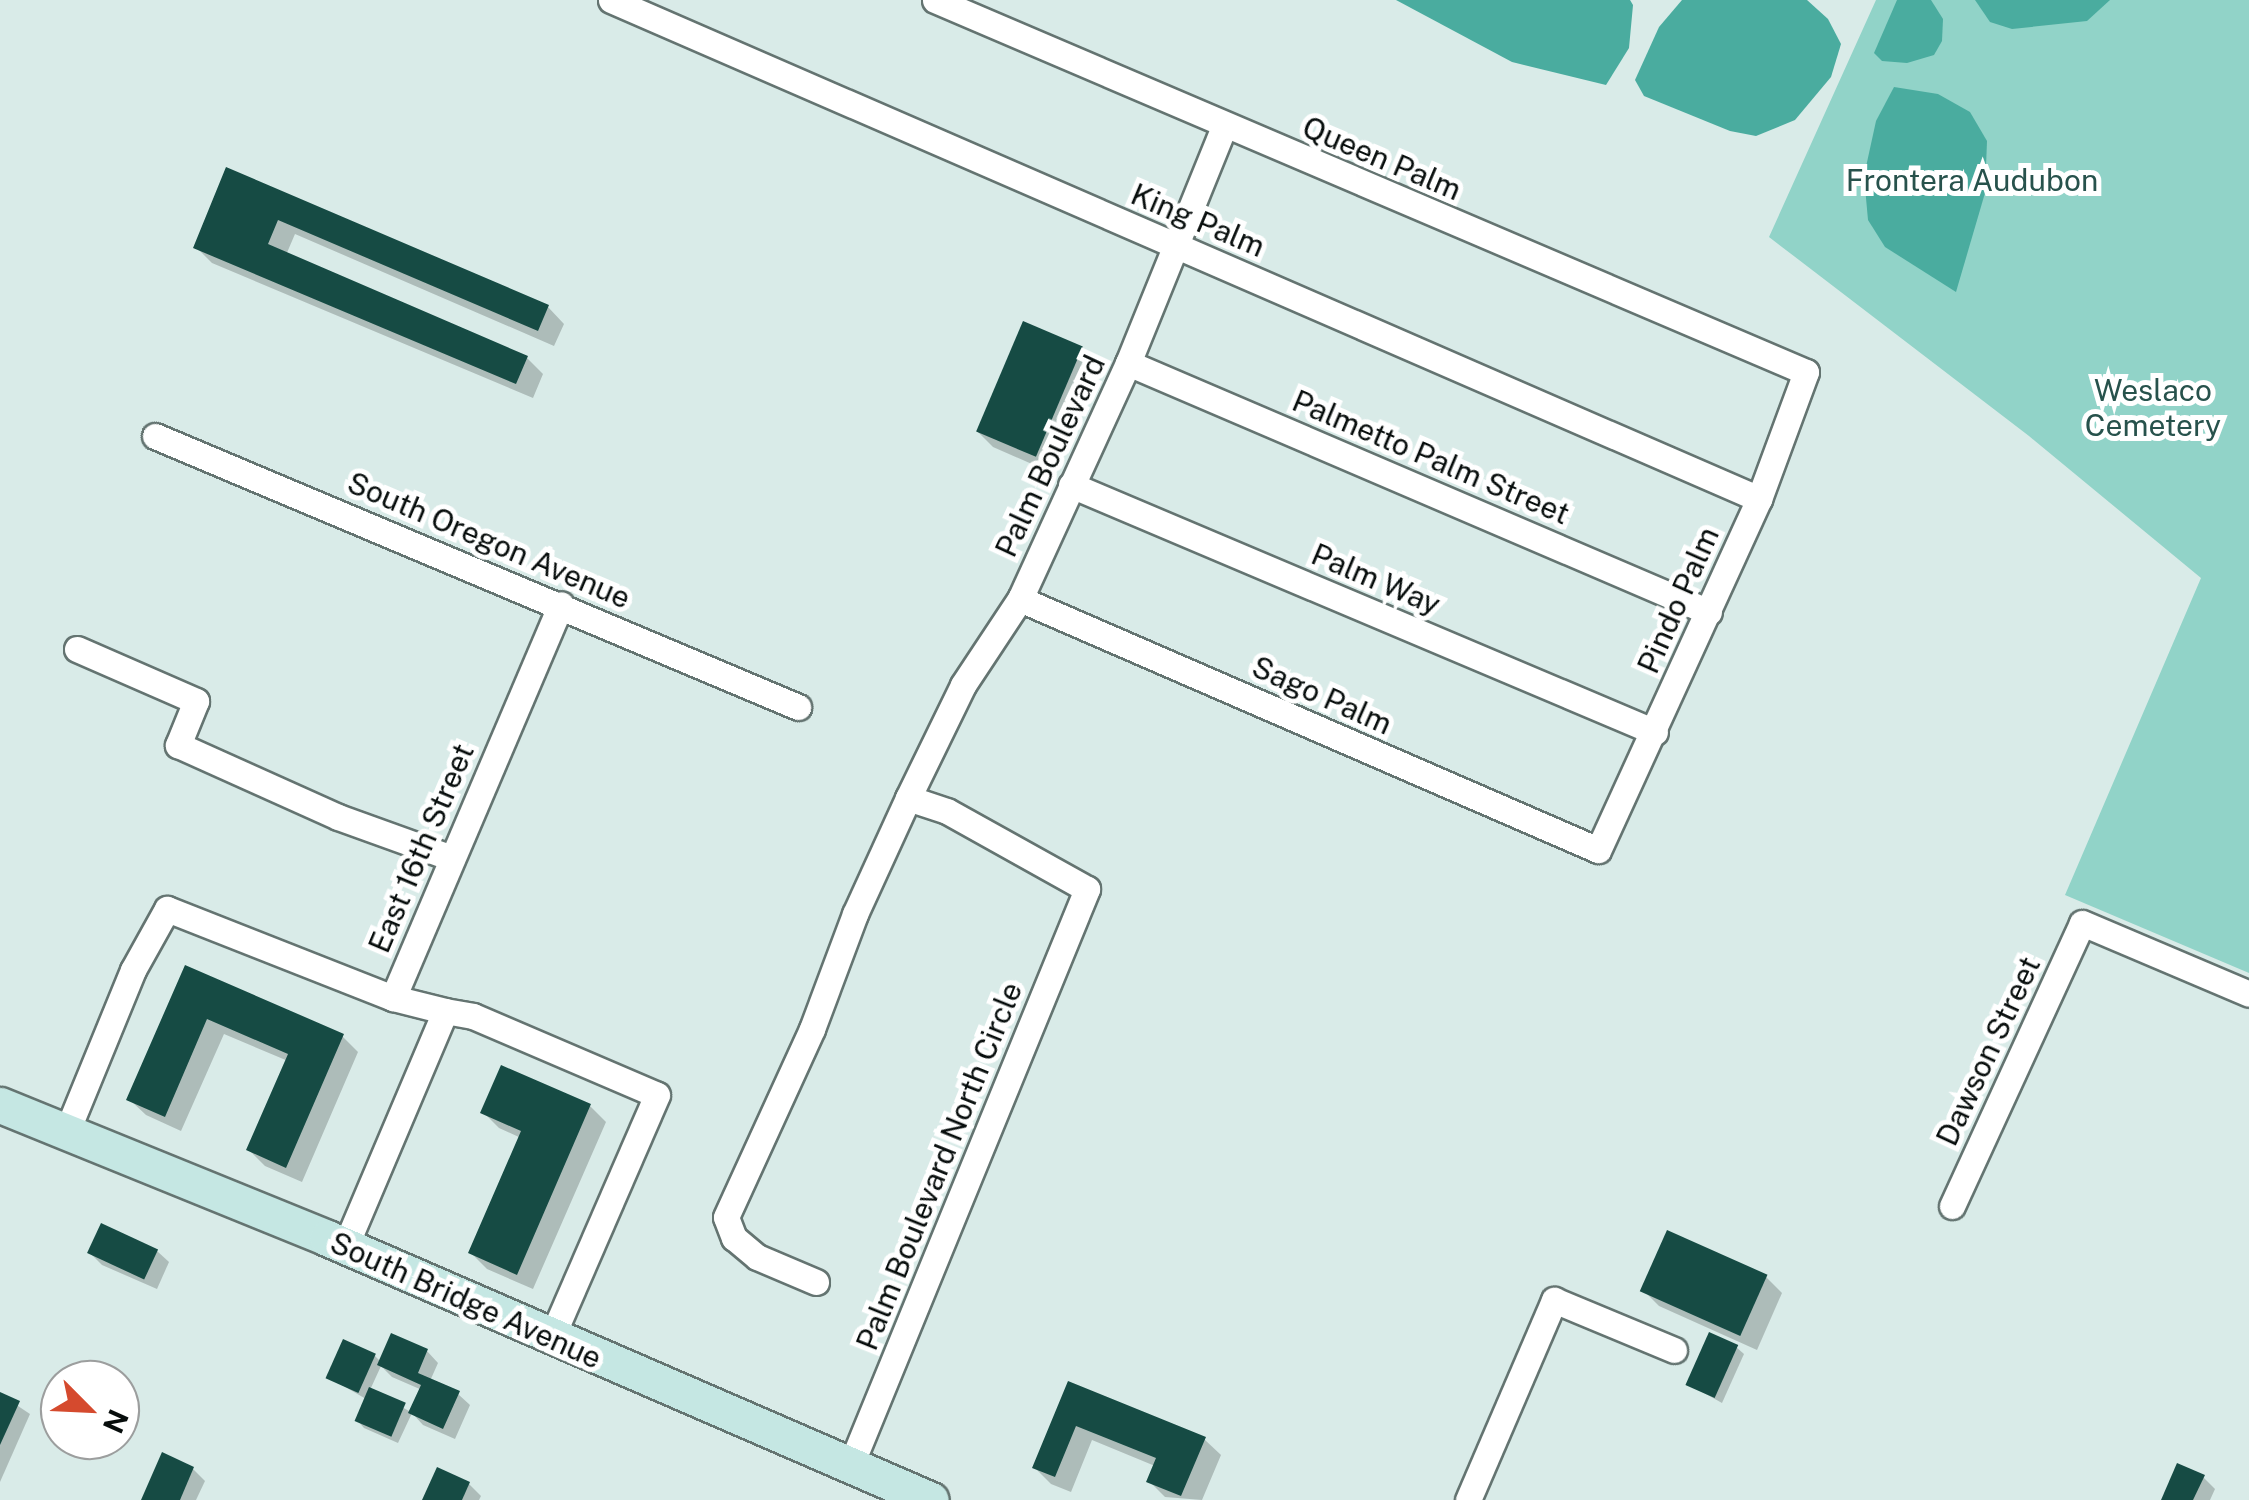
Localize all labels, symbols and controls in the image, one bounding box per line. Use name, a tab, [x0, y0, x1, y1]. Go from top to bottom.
street label: Queen Palm	[1297, 108, 1467, 208]
park label: Frontera Audubon	[1846, 162, 2098, 198]
street label: King Palm	[1126, 176, 1270, 264]
street label: Palm Boulevard	[988, 350, 1112, 562]
park label: Weslaco Cemetery	[2085, 372, 2221, 442]
street label: Palmetto Palm Street	[1287, 382, 1575, 532]
street label: South Oregon Avenue	[342, 464, 636, 616]
street label: Pindo Palm	[1630, 521, 1726, 679]
street label: Palm Way	[1306, 536, 1446, 622]
street label: Sago Palm	[1246, 648, 1398, 742]
street label: East 16th Street	[361, 738, 481, 958]
street label: Dawson Street	[1929, 951, 2047, 1151]
street label: Palm Boulevard North Circle	[849, 977, 1029, 1355]
street label: South Bridge Avenue	[325, 1224, 607, 1376]
north arrow	[40, 1360, 140, 1460]
text: N	[97, 1405, 136, 1438]

